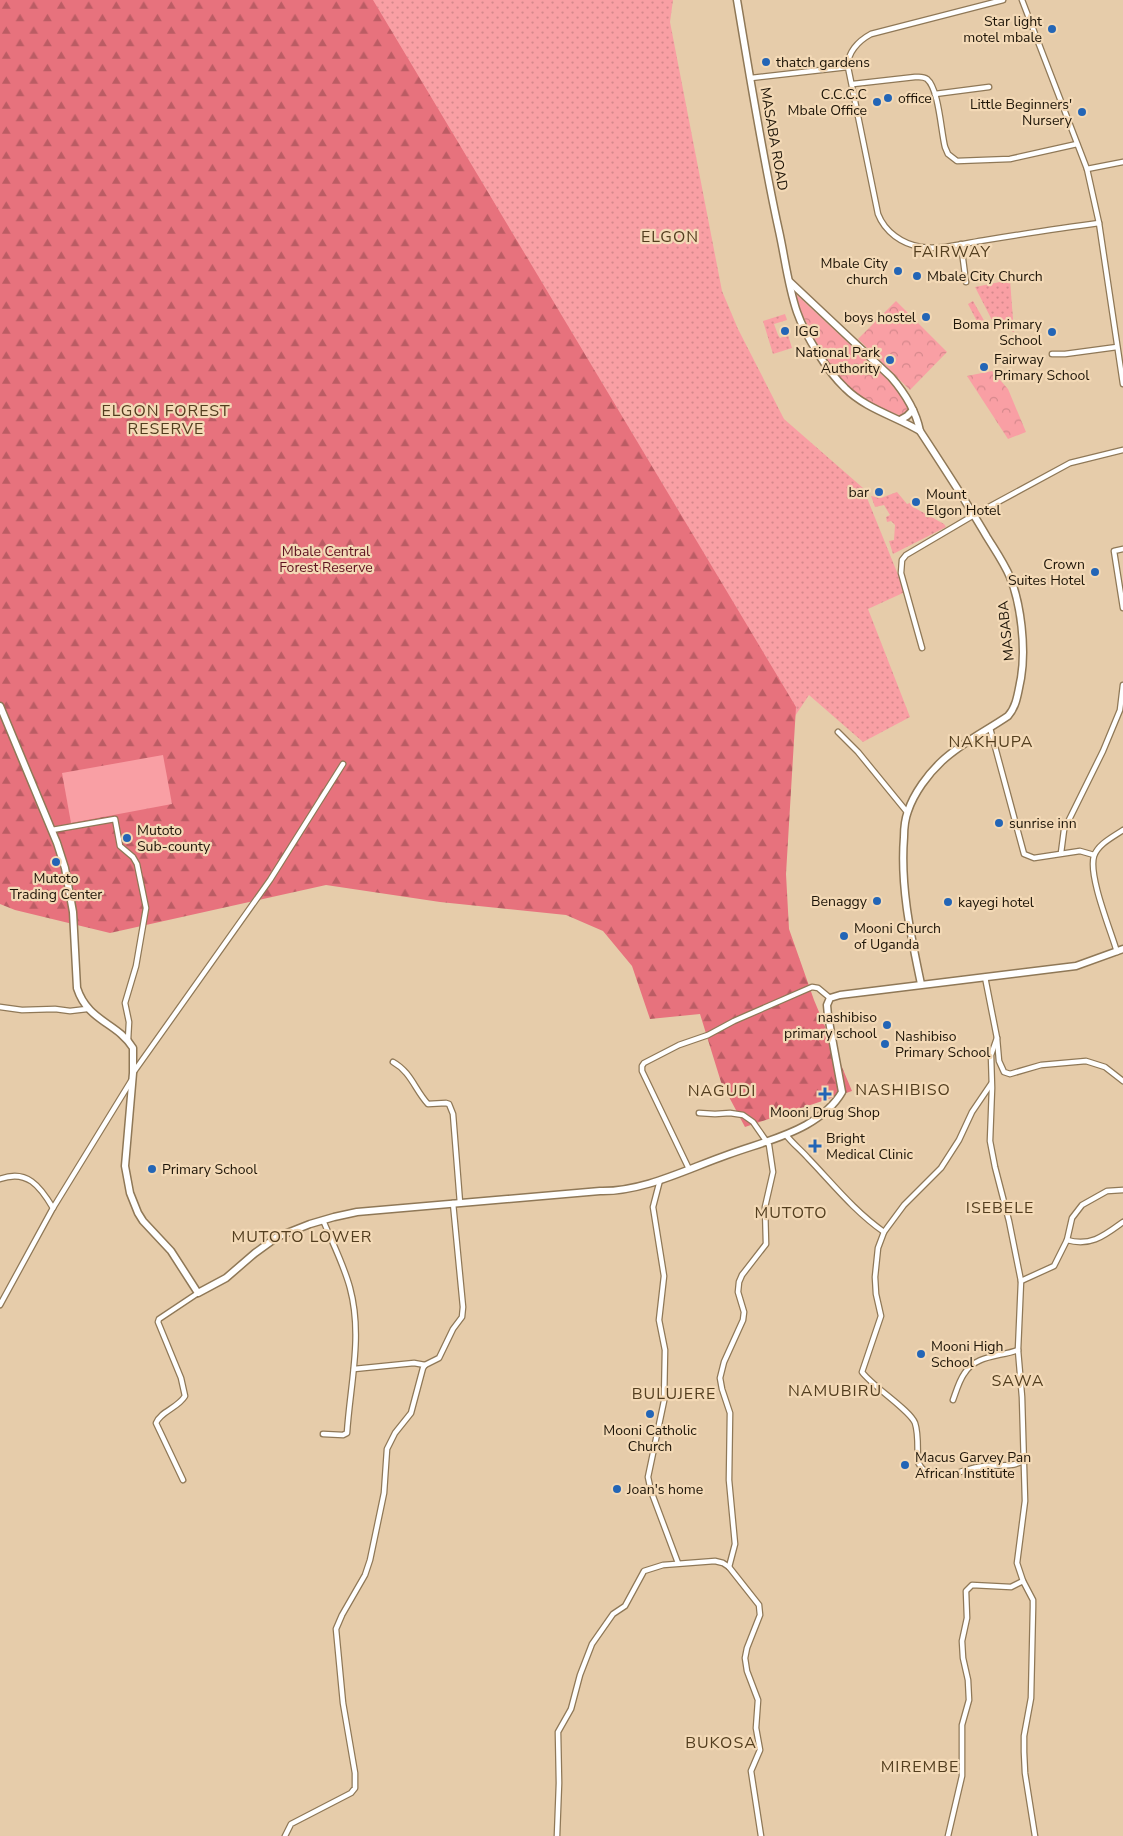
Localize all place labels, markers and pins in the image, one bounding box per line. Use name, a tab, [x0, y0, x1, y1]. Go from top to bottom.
place label: Star light motel mbale	[963, 12, 1042, 47]
marker: Star light motel mbale	[1046, 23, 1058, 35]
place label: thatch gardens	[776, 53, 870, 72]
marker: thatch gardens	[760, 56, 772, 68]
place label: C.C.C.C Mbale Office	[788, 85, 867, 120]
place label: office	[898, 89, 932, 108]
marker: office	[882, 92, 894, 104]
place label: Little Beginners' Nursery	[970, 95, 1073, 130]
marker: C.C.C.C Mbale Office	[871, 96, 883, 108]
marker: Little Beginners' Nursery	[1076, 106, 1088, 118]
place label: Mbale City church	[820, 254, 889, 289]
marker: Mbale City church	[892, 265, 904, 277]
place label: Mbale City Church	[927, 267, 1043, 286]
marker: Mbale City Church	[911, 270, 923, 282]
place label: boys hostel	[844, 308, 917, 327]
marker: boys hostel	[920, 311, 932, 323]
place label: Boma Primary School	[953, 315, 1043, 350]
place label: IGG	[795, 322, 819, 341]
marker: IGG	[779, 325, 791, 337]
marker: Boma Primary School	[1046, 326, 1058, 338]
place label: National Park Authority	[795, 343, 881, 378]
place label: Fairway Primary School	[994, 350, 1090, 385]
marker: National Park Authority	[884, 354, 896, 366]
marker: Fairway Primary School	[978, 361, 990, 373]
place label: bar	[848, 483, 869, 502]
place label: Mount Elgon Hotel	[926, 485, 1001, 520]
marker: bar	[873, 486, 885, 498]
marker: Mount Elgon Hotel	[910, 496, 922, 508]
place label: Crown Suites Hotel	[1008, 555, 1086, 590]
marker: Crown Suites Hotel	[1089, 566, 1101, 578]
place label: sunrise inn	[1009, 814, 1077, 833]
marker: sunrise inn	[993, 817, 1005, 829]
place label: Mutoto Sub-county	[137, 821, 211, 856]
marker: Mutoto Sub-county	[121, 832, 133, 844]
marker: Mutoto Trading Center	[50, 856, 62, 868]
place label: Mutoto Trading Center	[10, 869, 102, 904]
place label: Benaggy	[811, 892, 868, 911]
place label: kayegi hotel	[958, 893, 1035, 912]
marker: Benaggy	[871, 895, 883, 907]
marker: kayegi hotel	[942, 896, 954, 908]
place label: Mooni Church of Uganda	[854, 919, 941, 954]
marker: Mooni Church of Uganda	[838, 930, 850, 942]
place label: nashibiso primary school	[784, 1008, 878, 1043]
marker: nashibiso primary school	[881, 1019, 893, 1031]
place label: Nashibiso Primary School	[895, 1027, 991, 1062]
marker: Nashibiso Primary School	[879, 1038, 891, 1050]
marker: Mooni Drug Shop	[818, 1087, 832, 1101]
place label: Mooni Drug Shop	[770, 1103, 880, 1122]
place label: Bright Medical Clinic	[826, 1129, 913, 1164]
marker: Bright Medical Clinic	[808, 1139, 822, 1153]
place label: Primary School	[162, 1160, 258, 1179]
marker: Primary School	[146, 1163, 158, 1175]
place label: Mooni High School	[931, 1337, 1003, 1372]
marker: Mooni High School	[915, 1348, 927, 1360]
marker: Mooni Catholic Church	[644, 1408, 656, 1420]
place label: Mooni Catholic Church	[603, 1421, 697, 1456]
place label: Macus Garvey Pan African Institute	[915, 1448, 1031, 1483]
marker: Macus Garvey Pan African Institute	[899, 1459, 911, 1471]
place label: Joan's home	[626, 1480, 703, 1499]
marker: Joan's home	[611, 1483, 623, 1495]

